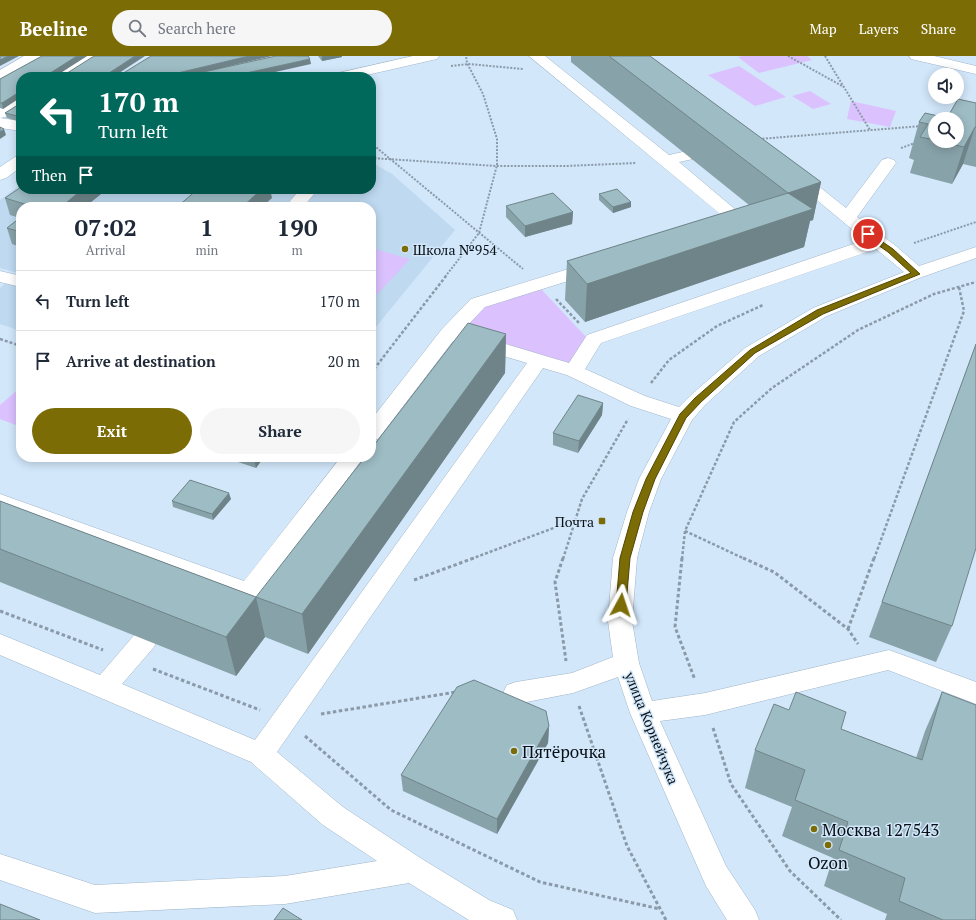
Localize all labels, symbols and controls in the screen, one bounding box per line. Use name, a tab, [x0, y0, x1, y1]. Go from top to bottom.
search box	[112, 10, 392, 46]
text: Beeline	[20, 16, 88, 41]
icon: search	[126, 17, 148, 39]
text: Search here	[158, 18, 236, 38]
text: Map	[810, 19, 837, 38]
text: Layers	[859, 19, 899, 38]
text: Share	[921, 19, 956, 38]
map controls	[928, 68, 964, 148]
button: sound	[928, 68, 964, 104]
text: 170 m	[98, 83, 179, 120]
icon: left	[32, 88, 84, 140]
button: search	[928, 112, 964, 148]
text: Turn left	[98, 119, 168, 143]
icon: arrive	[75, 164, 97, 186]
text: Then	[32, 165, 67, 185]
text: 07:02	[74, 211, 137, 243]
text: 1	[200, 211, 214, 243]
text: 190	[277, 211, 317, 243]
pin	[851, 217, 885, 251]
icon: arrive	[857, 223, 879, 245]
place label: Школа №954	[413, 240, 498, 259]
text: Arrival	[86, 241, 126, 259]
text: min	[195, 241, 218, 259]
text: m	[292, 241, 303, 259]
marker: Школа №954	[400, 244, 410, 254]
icon: left	[32, 290, 54, 312]
text: Turn left	[66, 291, 130, 311]
text: 170 m	[319, 291, 360, 311]
icon: arrive	[32, 350, 54, 372]
text: Arrive at destination	[66, 351, 216, 371]
text: 20 m	[327, 351, 360, 371]
button: Exit	[32, 408, 192, 454]
button: Share	[200, 408, 360, 454]
place label: Почта	[555, 512, 594, 531]
marker: Почта	[597, 516, 607, 526]
position arrow	[600, 584, 642, 626]
street label: улица Корнейчука	[620, 668, 683, 787]
place label: Пятёрочка	[522, 740, 607, 763]
marker: Пятёрочка	[509, 746, 519, 756]
place label: Москва 127543	[822, 818, 939, 841]
marker: Москва 127543	[809, 824, 819, 834]
marker: Ozon	[823, 840, 833, 850]
place label: Ozon	[808, 851, 848, 874]

